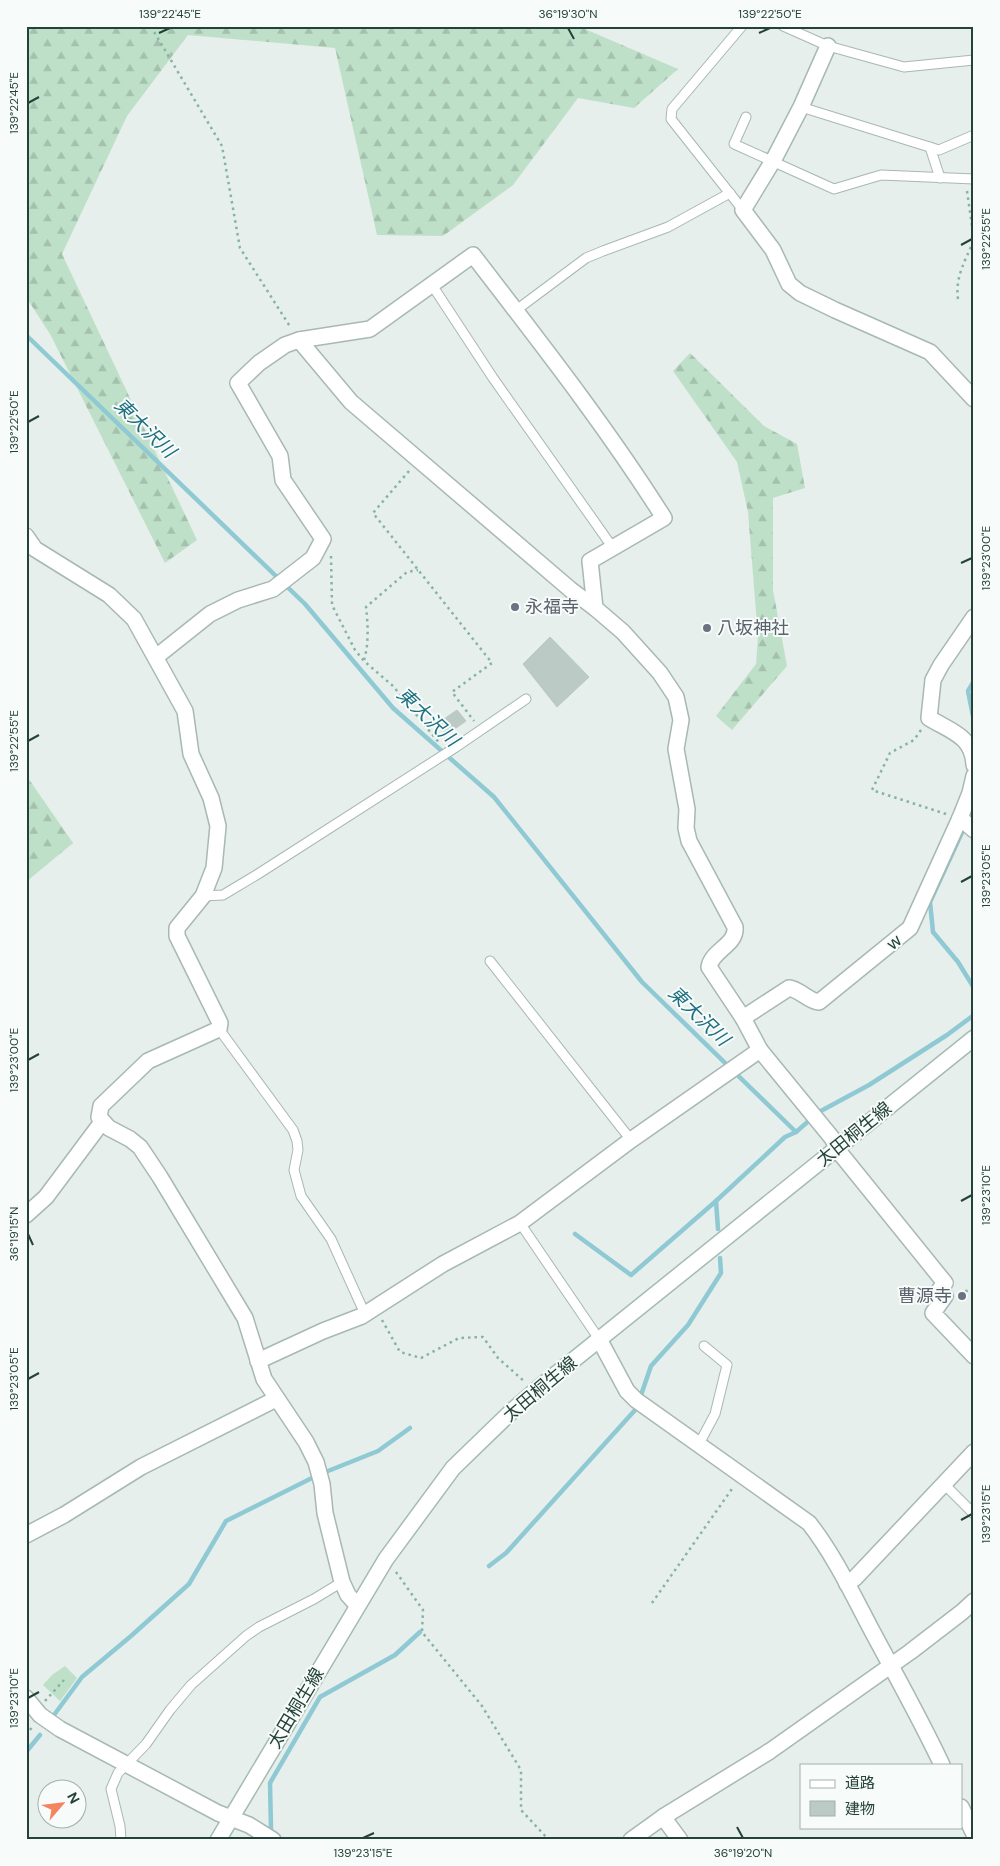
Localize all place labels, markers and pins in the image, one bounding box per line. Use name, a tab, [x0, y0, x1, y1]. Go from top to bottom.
place label: 永福寺	[525, 595, 579, 619]
marker: 永福寺	[509, 601, 521, 613]
place label: 八坂神社	[717, 616, 789, 640]
marker: 八坂神社	[701, 622, 713, 634]
place label: 曹源寺	[898, 1284, 952, 1308]
marker: 曹源寺	[956, 1290, 968, 1302]

